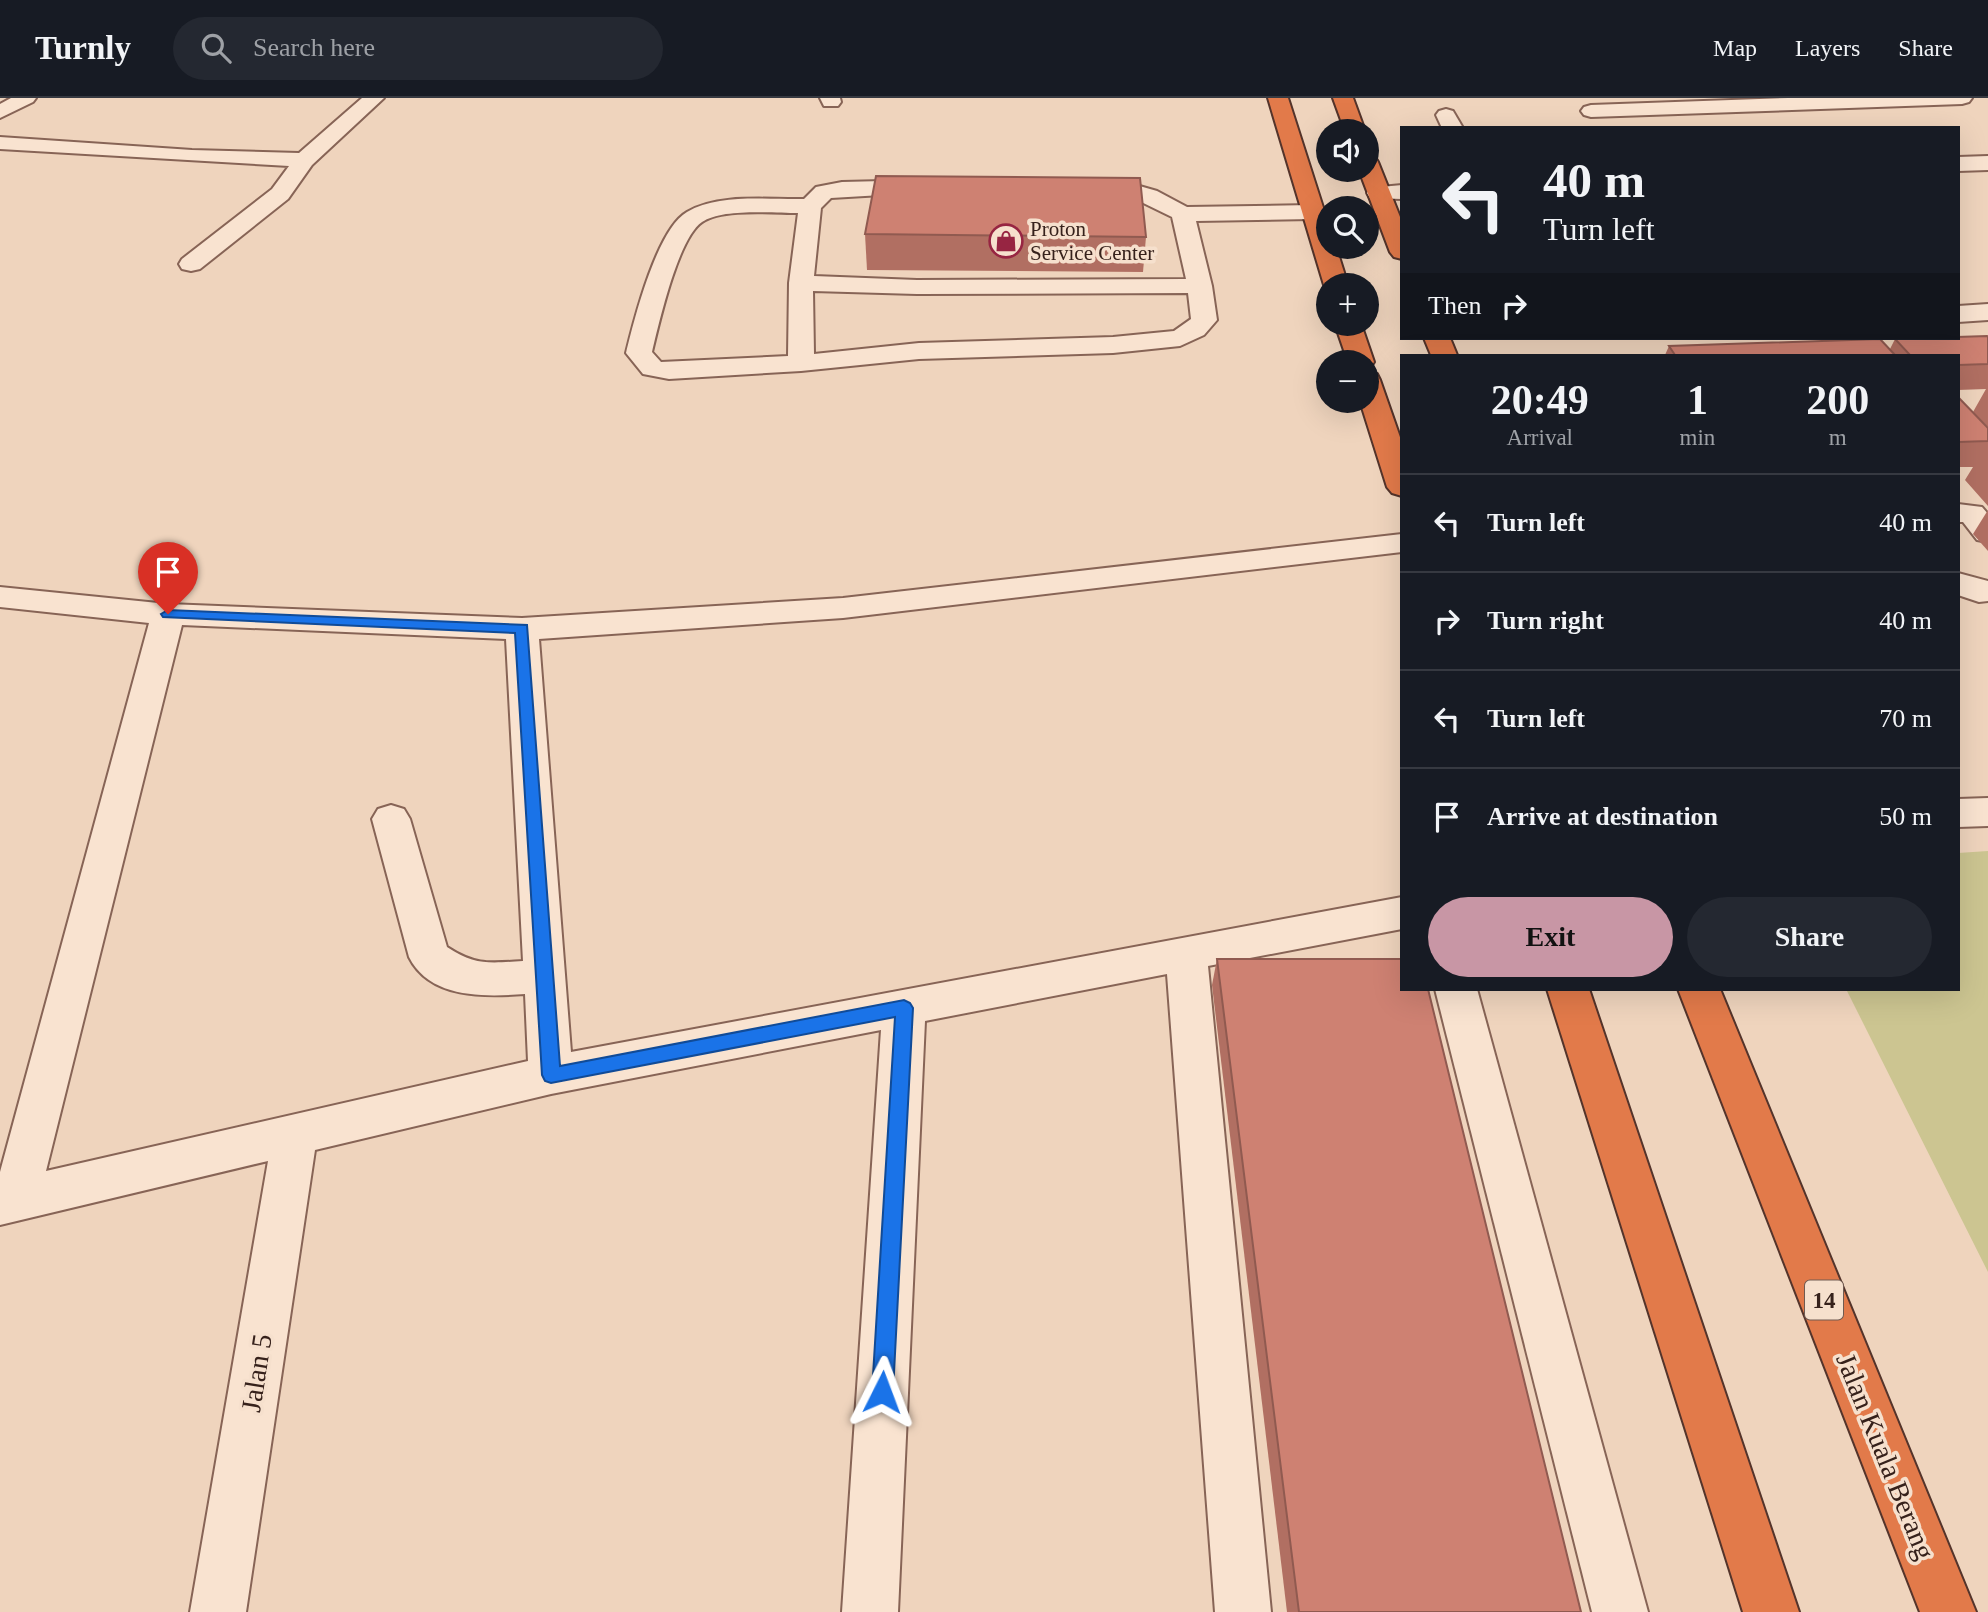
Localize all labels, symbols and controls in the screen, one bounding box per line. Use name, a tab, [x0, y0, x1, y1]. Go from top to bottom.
search box	[173, 17, 663, 80]
icon: search	[197, 29, 235, 67]
text: Turnly	[35, 30, 131, 66]
text: Search here	[253, 33, 375, 62]
text: Map	[1713, 35, 1757, 61]
text: Layers	[1795, 35, 1860, 61]
text: Share	[1898, 35, 1953, 61]
map controls	[1316, 119, 1379, 413]
button: sound	[1316, 119, 1379, 182]
text: 40 m	[1543, 153, 1645, 208]
icon: left	[1428, 154, 1519, 245]
button: search	[1316, 196, 1379, 259]
text: Turn left	[1543, 211, 1655, 247]
place label: Proton Service Center	[1030, 217, 1154, 265]
shop icon: Proton Service Center	[987, 222, 1025, 260]
button: +	[1316, 273, 1379, 336]
icon: right	[1495, 287, 1533, 325]
text: Then	[1428, 291, 1481, 320]
button: −	[1316, 350, 1379, 413]
text: 20:49	[1491, 377, 1589, 423]
text: 1	[1687, 377, 1708, 423]
text: 200	[1806, 377, 1869, 423]
text: Arrival	[1507, 425, 1573, 450]
text: min	[1680, 425, 1715, 450]
text: m	[1829, 425, 1847, 450]
icon: left	[1428, 504, 1466, 542]
text: Turn left	[1487, 508, 1585, 537]
text: 40 m	[1879, 508, 1932, 537]
pin	[138, 542, 198, 614]
icon: arrive	[149, 553, 187, 591]
icon: right	[1428, 602, 1466, 640]
text: Turn right	[1487, 606, 1604, 635]
text: 40 m	[1879, 606, 1932, 635]
icon: left	[1428, 700, 1466, 738]
text: Turn left	[1487, 704, 1585, 733]
text: 70 m	[1879, 704, 1932, 733]
icon: arrive	[1428, 798, 1466, 836]
text: Arrive at destination	[1487, 802, 1718, 831]
text: 50 m	[1879, 802, 1932, 831]
button: Exit	[1428, 897, 1673, 977]
button: Share	[1687, 897, 1932, 977]
road number: 14	[1805, 1280, 1843, 1320]
street label: Jalan 5	[235, 1332, 278, 1414]
street label: Jalan Kuala Berang	[1830, 1349, 1941, 1564]
position arrow	[845, 1355, 919, 1429]

